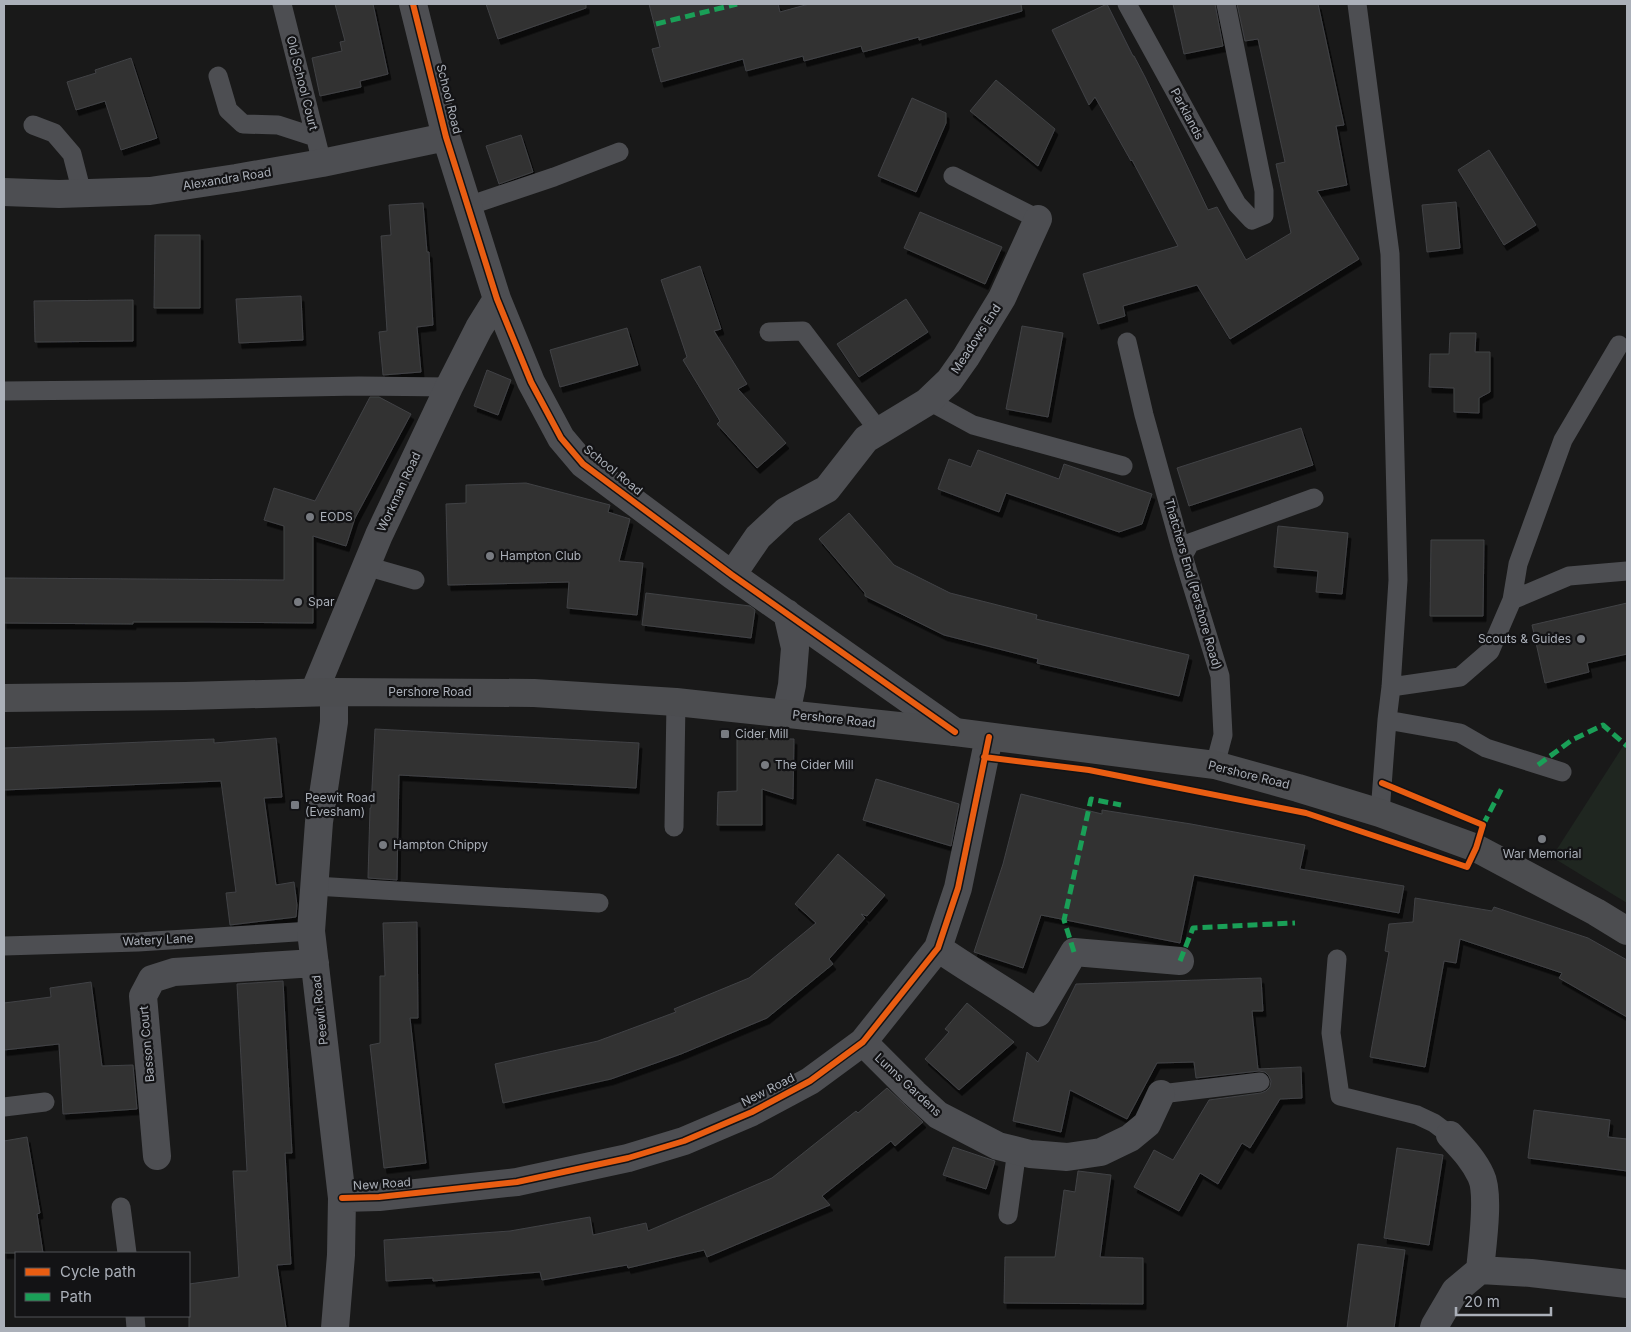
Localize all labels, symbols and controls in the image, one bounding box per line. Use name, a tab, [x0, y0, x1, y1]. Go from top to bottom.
street label: Old School Court	[283, 34, 321, 132]
street label: School Road	[434, 62, 465, 135]
street label: Parklands	[1168, 85, 1207, 142]
street label: Alexandra Road	[182, 164, 272, 193]
street label: Meadows End	[947, 301, 1004, 376]
street label: School Road	[581, 441, 646, 498]
street label: Workman Road	[373, 449, 424, 534]
street label: Thatchers End (Pershore Road)	[1162, 496, 1225, 671]
place label: EODS	[320, 509, 353, 524]
marker: EODS	[304, 511, 316, 523]
place label: Hampton Club	[500, 548, 581, 563]
marker: Hampton Club	[484, 550, 496, 562]
place label: Spar	[308, 594, 335, 609]
marker: Spar	[292, 596, 304, 608]
place label: Scouts & Guides	[1478, 631, 1571, 646]
marker: Scouts & Guides	[1575, 633, 1587, 645]
street label: Pershore Road	[388, 684, 472, 699]
street label: Pershore Road	[792, 707, 876, 730]
place label: Cider Mill	[735, 726, 788, 741]
marker: Cider Mill	[719, 728, 731, 740]
place label: The Cider Mill	[775, 757, 854, 772]
street label: Pershore Road	[1207, 757, 1291, 792]
marker: The Cider Mill	[759, 759, 771, 771]
place label: Peewit Road (Evesham)	[305, 790, 375, 819]
marker: Peewit Road (Evesham)	[289, 799, 301, 811]
marker: War Memorial	[1536, 833, 1548, 845]
place label: Hampton Chippy	[393, 837, 488, 852]
marker: Hampton Chippy	[377, 839, 389, 851]
place label: War Memorial	[1503, 846, 1581, 861]
street label: Watery Lane	[122, 930, 194, 949]
street label: Peewit Road	[308, 974, 331, 1046]
street label: Basson Court	[136, 1005, 157, 1083]
street label: Lunns Gardens	[872, 1050, 945, 1119]
street label: New Road	[739, 1070, 797, 1109]
street label: New Road	[353, 1174, 411, 1193]
legend	[15, 1252, 190, 1317]
text: Cycle path	[60, 1262, 136, 1281]
scale bar	[1456, 1284, 1551, 1316]
text: Path	[60, 1287, 92, 1306]
text: 20 m	[1464, 1292, 1500, 1311]

